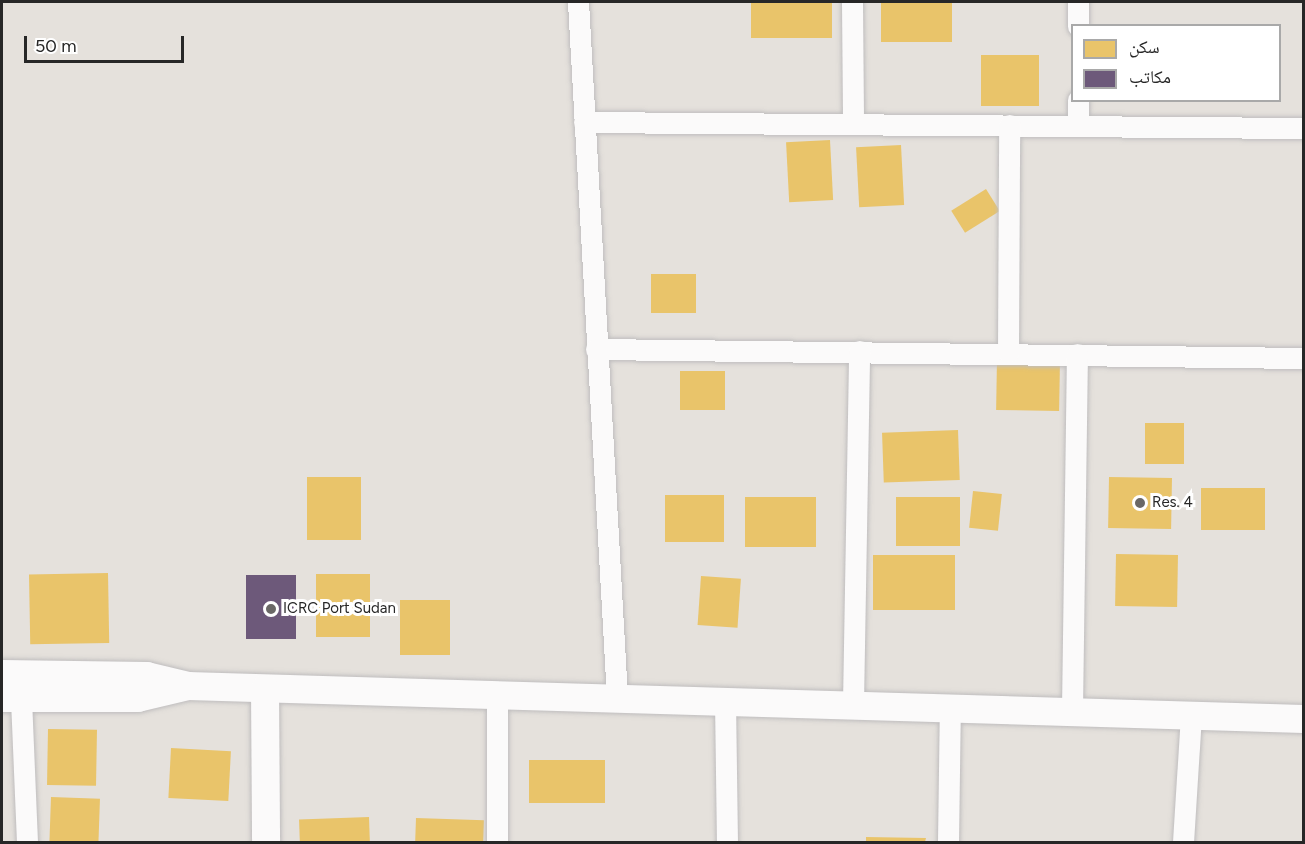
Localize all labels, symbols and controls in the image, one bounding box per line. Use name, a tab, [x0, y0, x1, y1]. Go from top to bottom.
scale bar	[27, 24, 188, 62]
legend	[1071, 24, 1281, 102]
text: 50 m	[35, 35, 77, 57]
text: سكن	[1129, 36, 1160, 58]
text: مكاتب	[1129, 66, 1171, 88]
place label: Res. 4	[1152, 494, 1193, 512]
marker: Res. 4	[1133, 496, 1147, 510]
place label: ICRC Port Sudan	[283, 600, 396, 618]
marker: ICRC Port Sudan	[264, 602, 278, 616]

